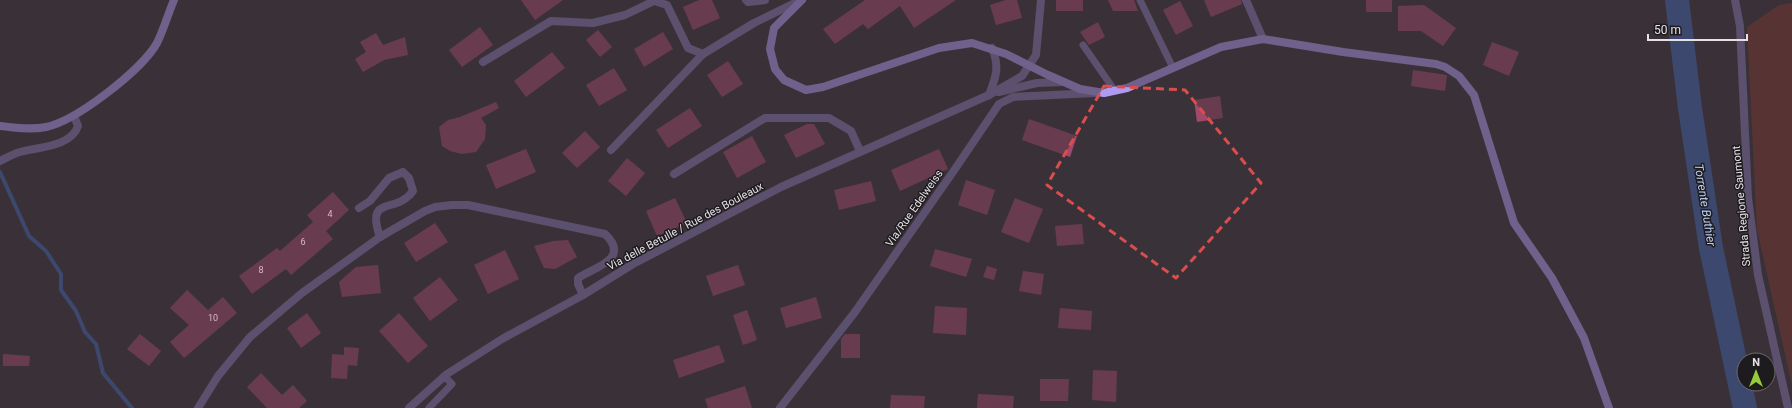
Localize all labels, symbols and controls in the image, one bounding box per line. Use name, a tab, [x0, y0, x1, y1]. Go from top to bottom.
scale bar	[1648, 16, 1747, 42]
text: 50 m	[1654, 23, 1681, 37]
street label: Strada Regione Saumont	[1730, 145, 1753, 267]
water label: Torrente Buthier	[1692, 163, 1719, 248]
street label: Via/Rue Edelweiss	[883, 167, 946, 249]
street label: Via delle Betulle / Rue des Bouleaux	[605, 179, 766, 273]
house number: 4	[327, 209, 333, 219]
house number: 6	[300, 237, 306, 247]
house number: 8	[258, 265, 264, 275]
house number: 10	[208, 313, 218, 323]
north arrow	[1736, 352, 1776, 392]
text: N	[1752, 356, 1760, 369]

